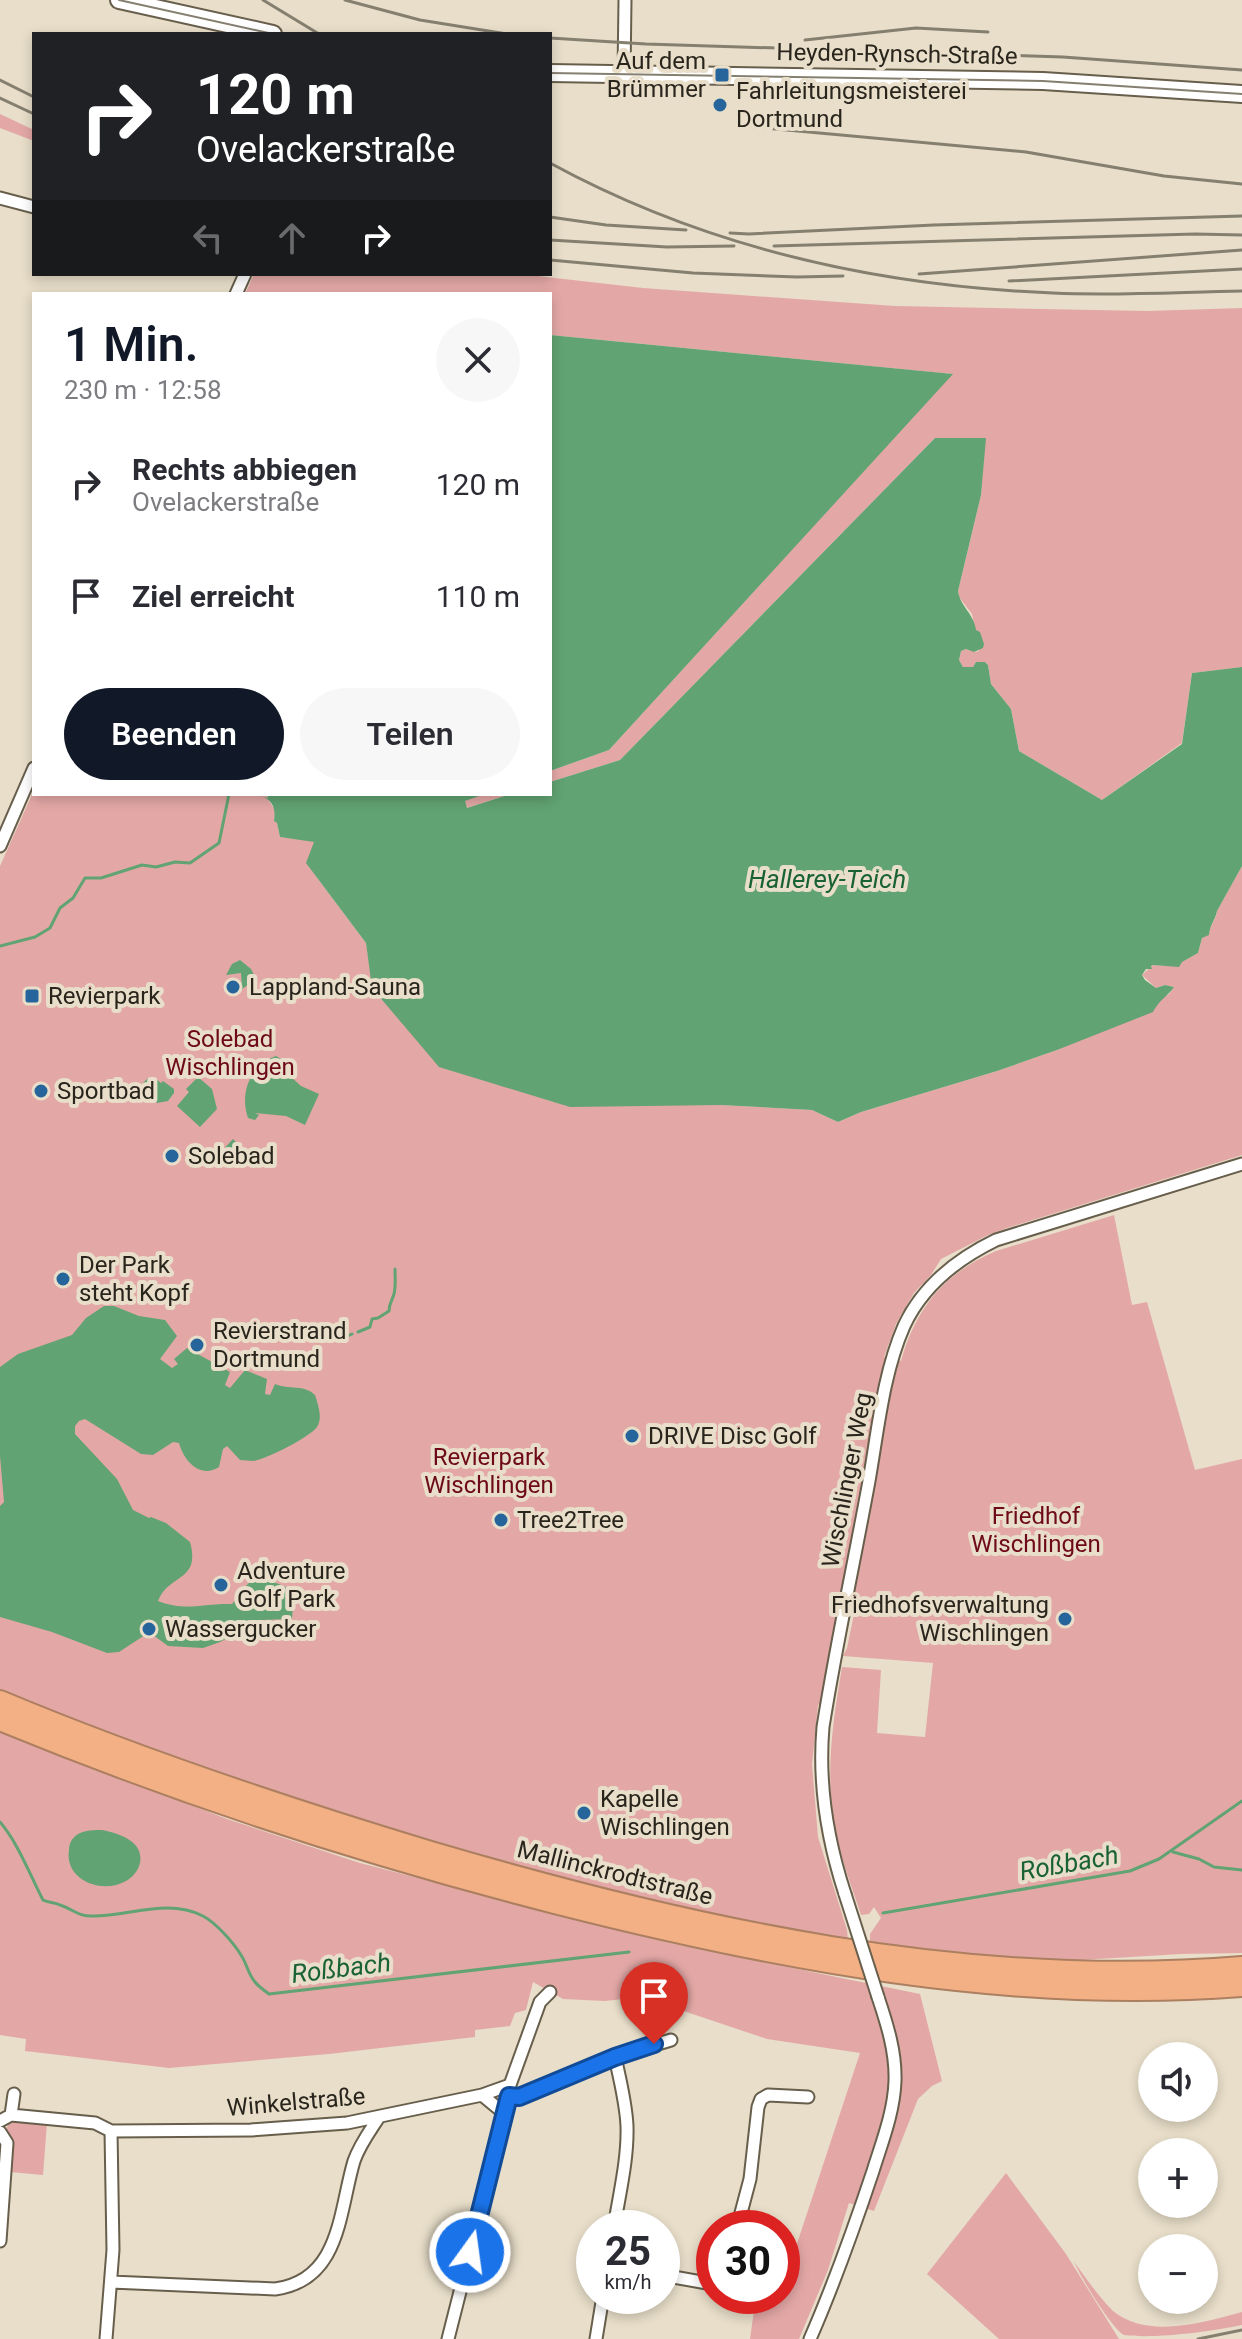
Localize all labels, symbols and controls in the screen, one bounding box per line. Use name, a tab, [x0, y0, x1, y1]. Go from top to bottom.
street label: Heyden-Rynsch-Straße	[776, 38, 1018, 70]
place label: Auf dem Brümmer	[607, 47, 706, 103]
text: 120 m	[196, 62, 355, 128]
icon: right	[64, 64, 168, 168]
marker: Auf dem Brümmer	[713, 66, 731, 84]
place label: Fahrleitungsmeisterei Dortmund	[736, 77, 967, 133]
marker: Fahrleitungsmeisterei Dortmund	[711, 96, 729, 114]
text: Ovelackerstraße	[196, 129, 455, 171]
icon: left	[186, 216, 230, 260]
icon: ahead	[270, 216, 314, 260]
icon: right	[354, 216, 398, 260]
text: 1 Min.	[64, 316, 198, 373]
button: close	[436, 318, 520, 402]
text: 230 m · 12:58	[64, 375, 222, 405]
text: Rechts abbiegen	[132, 452, 357, 487]
icon: right	[64, 462, 108, 506]
text: 120 m	[436, 467, 520, 502]
text: Ovelackerstraße	[132, 487, 319, 517]
icon: arrive	[64, 574, 108, 618]
text: Ziel erreicht	[132, 579, 294, 614]
text: 110 m	[436, 579, 520, 614]
button: Beenden	[64, 688, 284, 780]
button: Teilen	[300, 688, 520, 780]
water label: Hallerey-Teich	[748, 864, 906, 894]
place label: Lappland-Sauna	[249, 973, 421, 1001]
marker: Lappland-Sauna	[224, 978, 242, 996]
place label: Revierpark	[48, 982, 161, 1010]
marker: Revierpark	[23, 987, 41, 1005]
park label: Solebad Wischlingen	[165, 1025, 295, 1081]
place label: Sportbad	[57, 1077, 155, 1105]
marker: Sportbad	[32, 1082, 50, 1100]
place label: Solebad	[188, 1142, 275, 1170]
marker: Solebad	[163, 1147, 181, 1165]
place label: Der Park steht Kopf	[79, 1251, 190, 1307]
marker: Der Park steht Kopf	[54, 1270, 72, 1288]
place label: Revierstrand Dortmund	[213, 1317, 346, 1373]
marker: Revierstrand Dortmund	[188, 1336, 206, 1354]
street label: Wischlinger Weg	[816, 1390, 878, 1570]
place label: DRIVE Disc Golf	[648, 1422, 817, 1450]
marker: DRIVE Disc Golf	[623, 1427, 641, 1445]
park label: Revierpark Wischlingen	[424, 1443, 554, 1499]
park label: Friedhof Wischlingen	[971, 1502, 1101, 1558]
place label: Tree2Tree	[517, 1506, 624, 1534]
marker: Tree2Tree	[492, 1511, 510, 1529]
place label: Adventure Golf Park	[237, 1557, 345, 1613]
marker: Adventure Golf Park	[212, 1576, 230, 1594]
place label: Friedhofsverwaltung Wischlingen	[831, 1591, 1049, 1647]
marker: Friedhofsverwaltung Wischlingen	[1056, 1610, 1074, 1628]
place label: Wassergucker	[165, 1615, 316, 1643]
marker: Wassergucker	[140, 1620, 158, 1638]
place label: Kapelle Wischlingen	[600, 1785, 730, 1841]
marker: Kapelle Wischlingen	[575, 1804, 593, 1822]
street label: Mallinckrodtstraße	[514, 1835, 716, 1911]
water label: Roßbach	[1017, 1840, 1121, 1886]
water label: Roßbach	[290, 1947, 392, 1989]
pin	[620, 1962, 688, 2044]
icon: arrive	[632, 1974, 676, 2018]
map controls	[1138, 2042, 1218, 2314]
button: sound	[1138, 2042, 1218, 2122]
street label: Winkelstraße	[226, 2082, 366, 2122]
button: +	[1138, 2138, 1218, 2218]
position arrow	[428, 2210, 512, 2294]
speed limit sign: 30	[696, 2210, 800, 2314]
text: 25	[605, 2228, 651, 2275]
button: −	[1138, 2234, 1218, 2314]
text: km/h	[605, 2270, 651, 2294]

